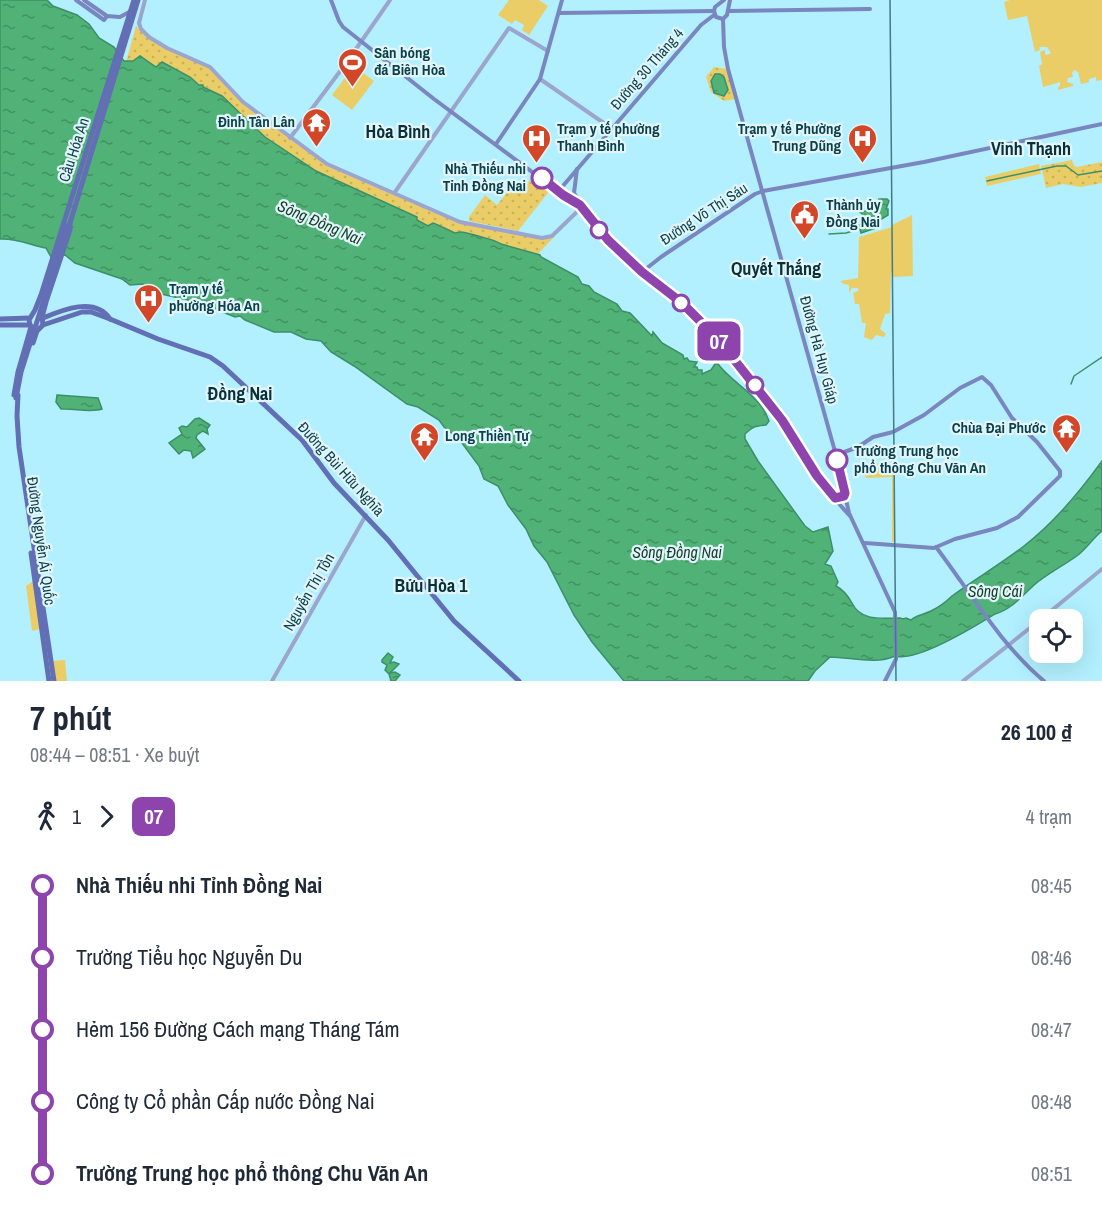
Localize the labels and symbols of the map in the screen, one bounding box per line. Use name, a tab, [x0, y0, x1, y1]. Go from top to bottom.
street label: Đường 30 Tháng 4	[605, 23, 688, 114]
place label: Sân bóng đá Biên Hòa	[374, 42, 445, 80]
sports icon: Sân bóng đá Biên Hòa	[337, 46, 369, 88]
temple icon: Đình Tân Lân	[300, 106, 332, 148]
place label: Đình Tân Lân	[218, 111, 295, 132]
street label: Cầu Hóa An	[53, 115, 94, 185]
place label: Trạm y tế phường Thanh Bình	[557, 118, 660, 156]
place label: Trạm y tế Phường Trung Dũng	[738, 118, 841, 156]
district label: Hòa Bình	[366, 119, 430, 144]
hospital icon: Trạm y tế phường Thanh Bình	[520, 122, 552, 164]
hospital icon: Trạm y tế Phường Trung Dũng	[846, 122, 878, 164]
district label: Vinh Thạnh	[991, 136, 1071, 161]
place label: Nhà Thiếu nhi Tỉnh Đồng Nai	[443, 158, 526, 196]
marker: Nhà Thiếu nhi Tỉnh Đồng Nai	[531, 167, 553, 189]
street label: Đường Võ Thị Sáu	[656, 177, 752, 250]
water label: Sông Đồng Nai	[274, 194, 366, 250]
place label: Thành ủy Đồng Nai	[826, 194, 881, 232]
public building icon: Thành ủy Đồng Nai	[789, 198, 821, 240]
unlabelled marker	[590, 221, 608, 239]
district label: Quyết Thắng	[731, 256, 821, 281]
place label: Trạm y tế phường Hóa An	[169, 278, 260, 316]
hospital icon: Trạm y tế phường Hóa An	[132, 282, 164, 324]
unlabelled marker	[672, 294, 690, 312]
street label: Đường Hà Huy Giáp	[795, 294, 844, 406]
line badge: 07	[692, 322, 746, 360]
unlabelled marker	[746, 376, 764, 394]
district label: Đồng Nai	[208, 381, 272, 406]
temple icon: Chùa Đại Phước	[1051, 412, 1083, 454]
street label: Đường Bùi Hữu Nghĩa	[293, 417, 390, 521]
place label: Chùa Đại Phước	[952, 417, 1046, 438]
temple icon: Long Thiền Tự	[408, 420, 440, 462]
place label: Long Thiền Tự	[445, 425, 530, 446]
place label: Trường Trung học phổ thông Chu Văn An	[854, 440, 986, 478]
marker: Trường Trung học phổ thông Chu Văn An	[826, 449, 848, 471]
street label: Đường Nguyễn Ái Quốc	[22, 475, 61, 606]
water label: Sông Đồng Nai	[632, 541, 722, 563]
street label: Nguyễn Thị Tồn	[278, 549, 339, 634]
district label: Bửu Hòa 1	[395, 573, 468, 598]
water label: Sông Cái	[968, 580, 1023, 602]

